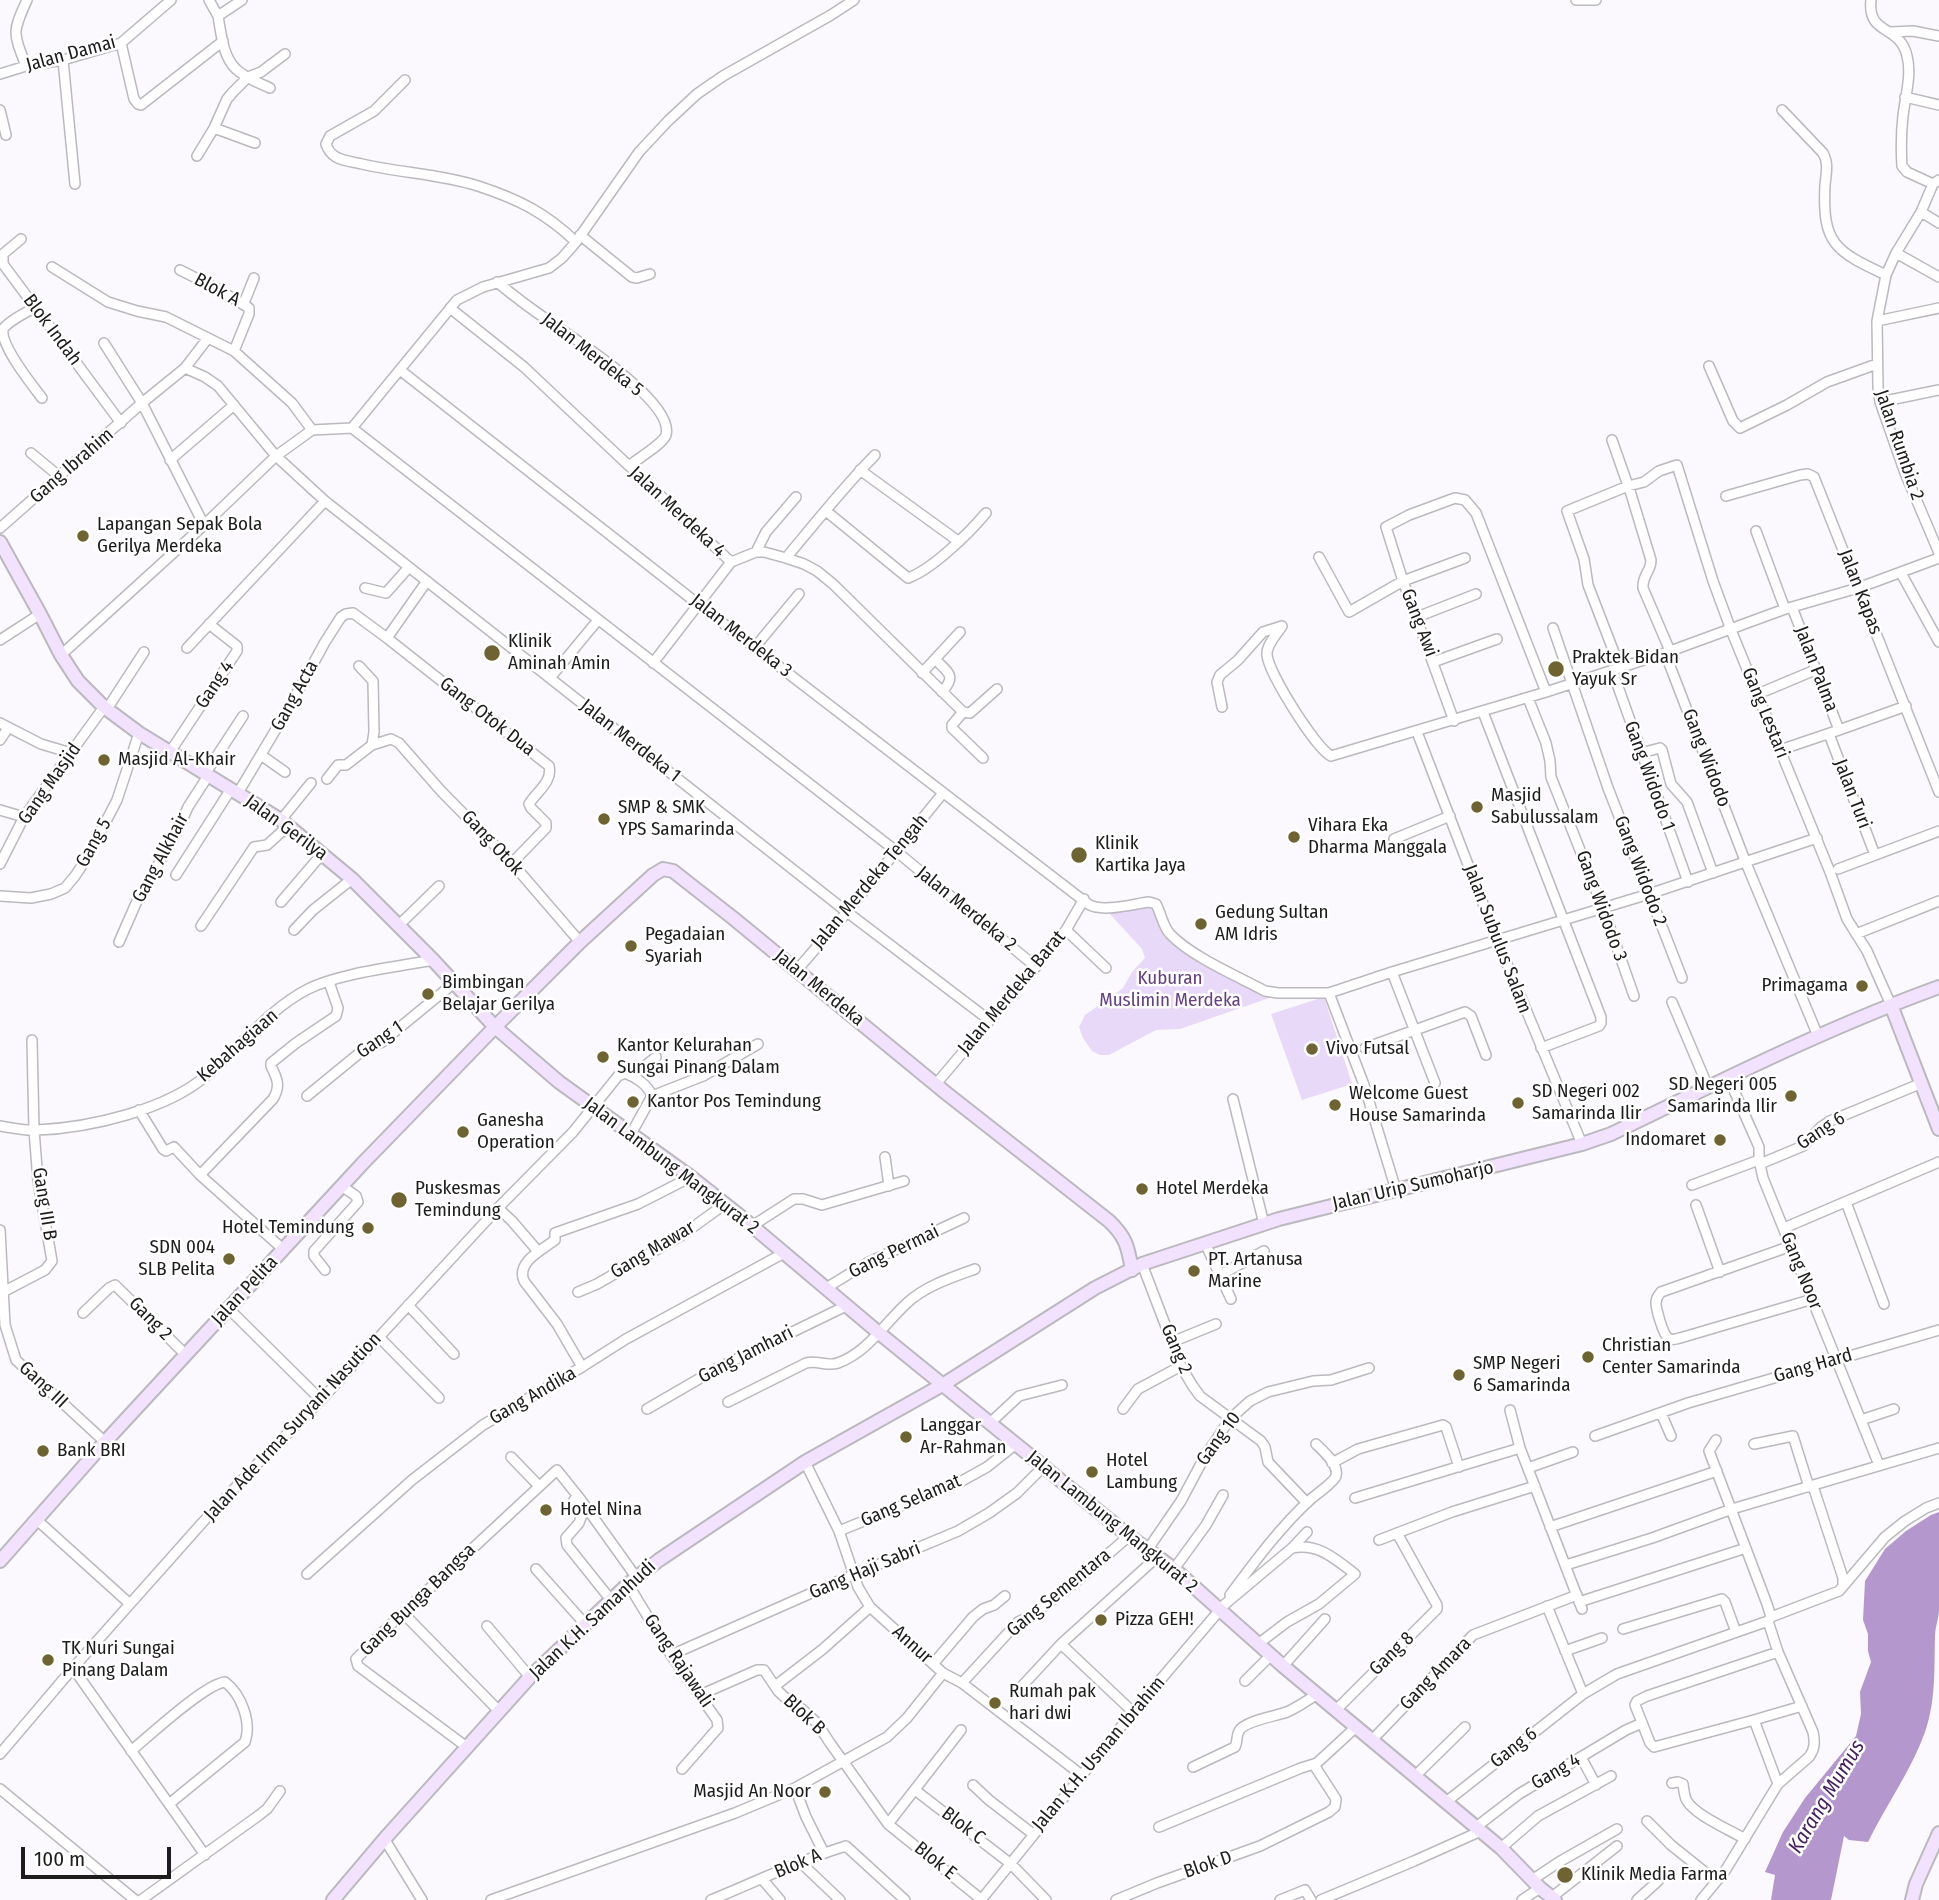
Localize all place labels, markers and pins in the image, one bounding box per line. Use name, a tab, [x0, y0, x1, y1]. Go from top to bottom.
place label: Lapangan Sepak Bola Gerilya Merdeka	[97, 514, 262, 558]
marker: Lapangan Sepak Bola Gerilya Merdeka	[75, 528, 91, 544]
place label: Klinik Aminah Amin	[508, 631, 611, 675]
marker: Klinik Aminah Amin	[482, 643, 502, 663]
place label: Praktek Bidan Yayuk Sr	[1572, 647, 1679, 691]
marker: Praktek Bidan Yayuk Sr	[1546, 659, 1566, 679]
place label: Masjid Al-Khair	[118, 749, 236, 771]
marker: Masjid Al-Khair	[96, 752, 112, 768]
place label: Masjid Sabulussalam	[1491, 785, 1599, 829]
place label: SMP & SMK YPS Samarinda	[618, 797, 735, 841]
marker: Masjid Sabulussalam	[1469, 799, 1485, 815]
marker: SMP & SMK YPS Samarinda	[596, 811, 612, 827]
place label: Vihara Eka Dharma Manggala	[1308, 815, 1447, 859]
marker: Vihara Eka Dharma Manggala	[1286, 829, 1302, 845]
place label: Klinik Kartika Jaya	[1095, 833, 1186, 877]
marker: Klinik Kartika Jaya	[1069, 845, 1089, 865]
place label: Gedung Sultan AM Idris	[1215, 902, 1329, 946]
marker: Gedung Sultan AM Idris	[1193, 916, 1209, 932]
place label: Pegadaian Syariah	[645, 924, 725, 968]
marker: Pegadaian Syariah	[623, 938, 639, 954]
place label: Bimbingan Belajar Gerilya	[442, 972, 555, 1016]
place label: Primagama	[1761, 975, 1848, 997]
marker: Primagama	[1854, 978, 1870, 994]
marker: Bimbingan Belajar Gerilya	[420, 986, 436, 1002]
place label: Kantor Kelurahan Sungai Pinang Dalam	[617, 1035, 780, 1079]
place label: Vivo Futsal	[1326, 1038, 1409, 1060]
marker: Vivo Futsal	[1304, 1041, 1320, 1057]
marker: Kantor Kelurahan Sungai Pinang Dalam	[595, 1049, 611, 1065]
place label: SD Negeri 005 Samarinda Ilir	[1668, 1074, 1777, 1118]
place label: SD Negeri 002 Samarinda Ilir	[1532, 1081, 1641, 1125]
place label: Welcome Guest House Samarinda	[1349, 1083, 1486, 1127]
marker: SD Negeri 005 Samarinda Ilir	[1783, 1088, 1799, 1104]
place label: Kantor Pos Temindung	[647, 1091, 821, 1113]
marker: Kantor Pos Temindung	[625, 1094, 641, 1110]
marker: SD Negeri 002 Samarinda Ilir	[1510, 1095, 1526, 1111]
marker: Welcome Guest House Samarinda	[1327, 1097, 1343, 1113]
place label: Ganesha Operation	[477, 1110, 555, 1154]
marker: Ganesha Operation	[455, 1124, 471, 1140]
place label: Indomaret	[1625, 1129, 1706, 1151]
marker: Indomaret	[1712, 1132, 1728, 1148]
place label: Puskesmas Temindung	[415, 1178, 501, 1222]
place label: Hotel Merdeka	[1156, 1178, 1269, 1200]
marker: Hotel Merdeka	[1134, 1181, 1150, 1197]
marker: Puskesmas Temindung	[389, 1190, 409, 1210]
place label: Hotel Temindung	[222, 1217, 354, 1239]
marker: Hotel Temindung	[360, 1220, 376, 1236]
place label: SDN 004 SLB Pelita	[138, 1237, 215, 1281]
place label: PT. Artanusa Marine	[1208, 1249, 1303, 1293]
marker: SDN 004 SLB Pelita	[221, 1251, 237, 1267]
marker: PT. Artanusa Marine	[1186, 1263, 1202, 1279]
place label: Christian Center Samarinda	[1602, 1335, 1741, 1379]
marker: Christian Center Samarinda	[1580, 1349, 1596, 1365]
place label: SMP Negeri 6 Samarinda	[1473, 1353, 1570, 1397]
marker: SMP Negeri 6 Samarinda	[1451, 1367, 1467, 1383]
place label: Langgar Ar-Rahman	[920, 1415, 1006, 1459]
marker: Langgar Ar-Rahman	[898, 1429, 914, 1445]
place label: Bank BRI	[57, 1440, 126, 1462]
marker: Bank BRI	[35, 1443, 51, 1459]
place label: Hotel Lambung	[1106, 1450, 1177, 1494]
marker: Hotel Lambung	[1084, 1464, 1100, 1480]
place label: Hotel Nina	[560, 1499, 642, 1521]
marker: Hotel Nina	[538, 1502, 554, 1518]
place label: Pizza GEH!	[1115, 1609, 1194, 1631]
marker: Pizza GEH!	[1093, 1612, 1109, 1628]
place label: TK Nuri Sungai Pinang Dalam	[62, 1638, 175, 1682]
marker: TK Nuri Sungai Pinang Dalam	[40, 1652, 56, 1668]
place label: Rumah pak hari dwi	[1009, 1681, 1096, 1725]
marker: Rumah pak hari dwi	[987, 1695, 1003, 1711]
place label: Masjid An Noor	[693, 1781, 811, 1803]
marker: Masjid An Noor	[817, 1784, 833, 1800]
place label: Klinik Media Farma	[1581, 1864, 1728, 1886]
marker: Klinik Media Farma	[1555, 1865, 1575, 1885]

